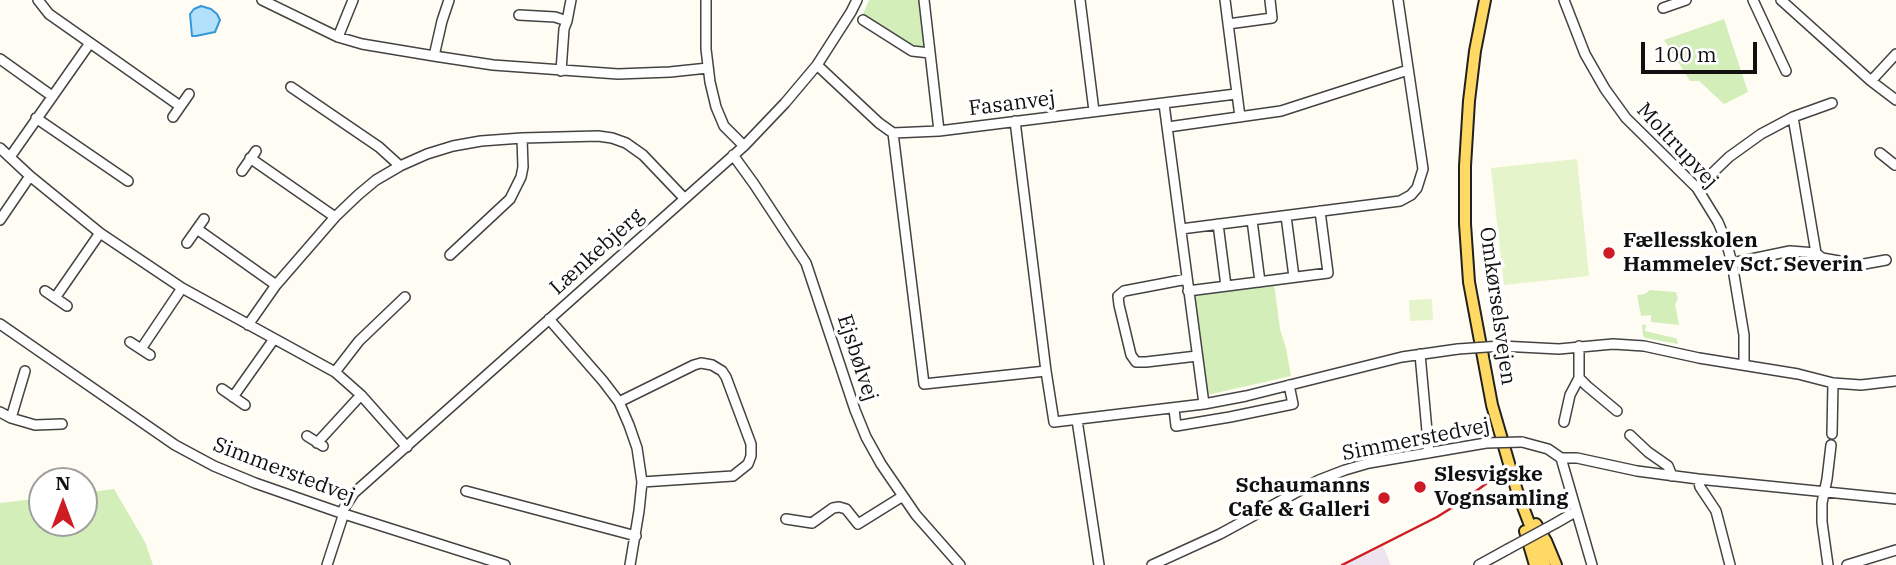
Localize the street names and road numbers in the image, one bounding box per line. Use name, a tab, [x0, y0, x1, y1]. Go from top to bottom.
street label: Fasanvej	[967, 86, 1057, 122]
street label: Moltrupvej	[1631, 98, 1723, 194]
street label: Lænkebjerg	[545, 203, 649, 301]
street label: Omkørselsvejen	[1473, 225, 1521, 387]
street label: Ejsbølvej	[831, 311, 883, 405]
street label: Simmerstedvej	[1340, 413, 1492, 467]
street label: Simmerstedvej	[210, 432, 358, 510]

